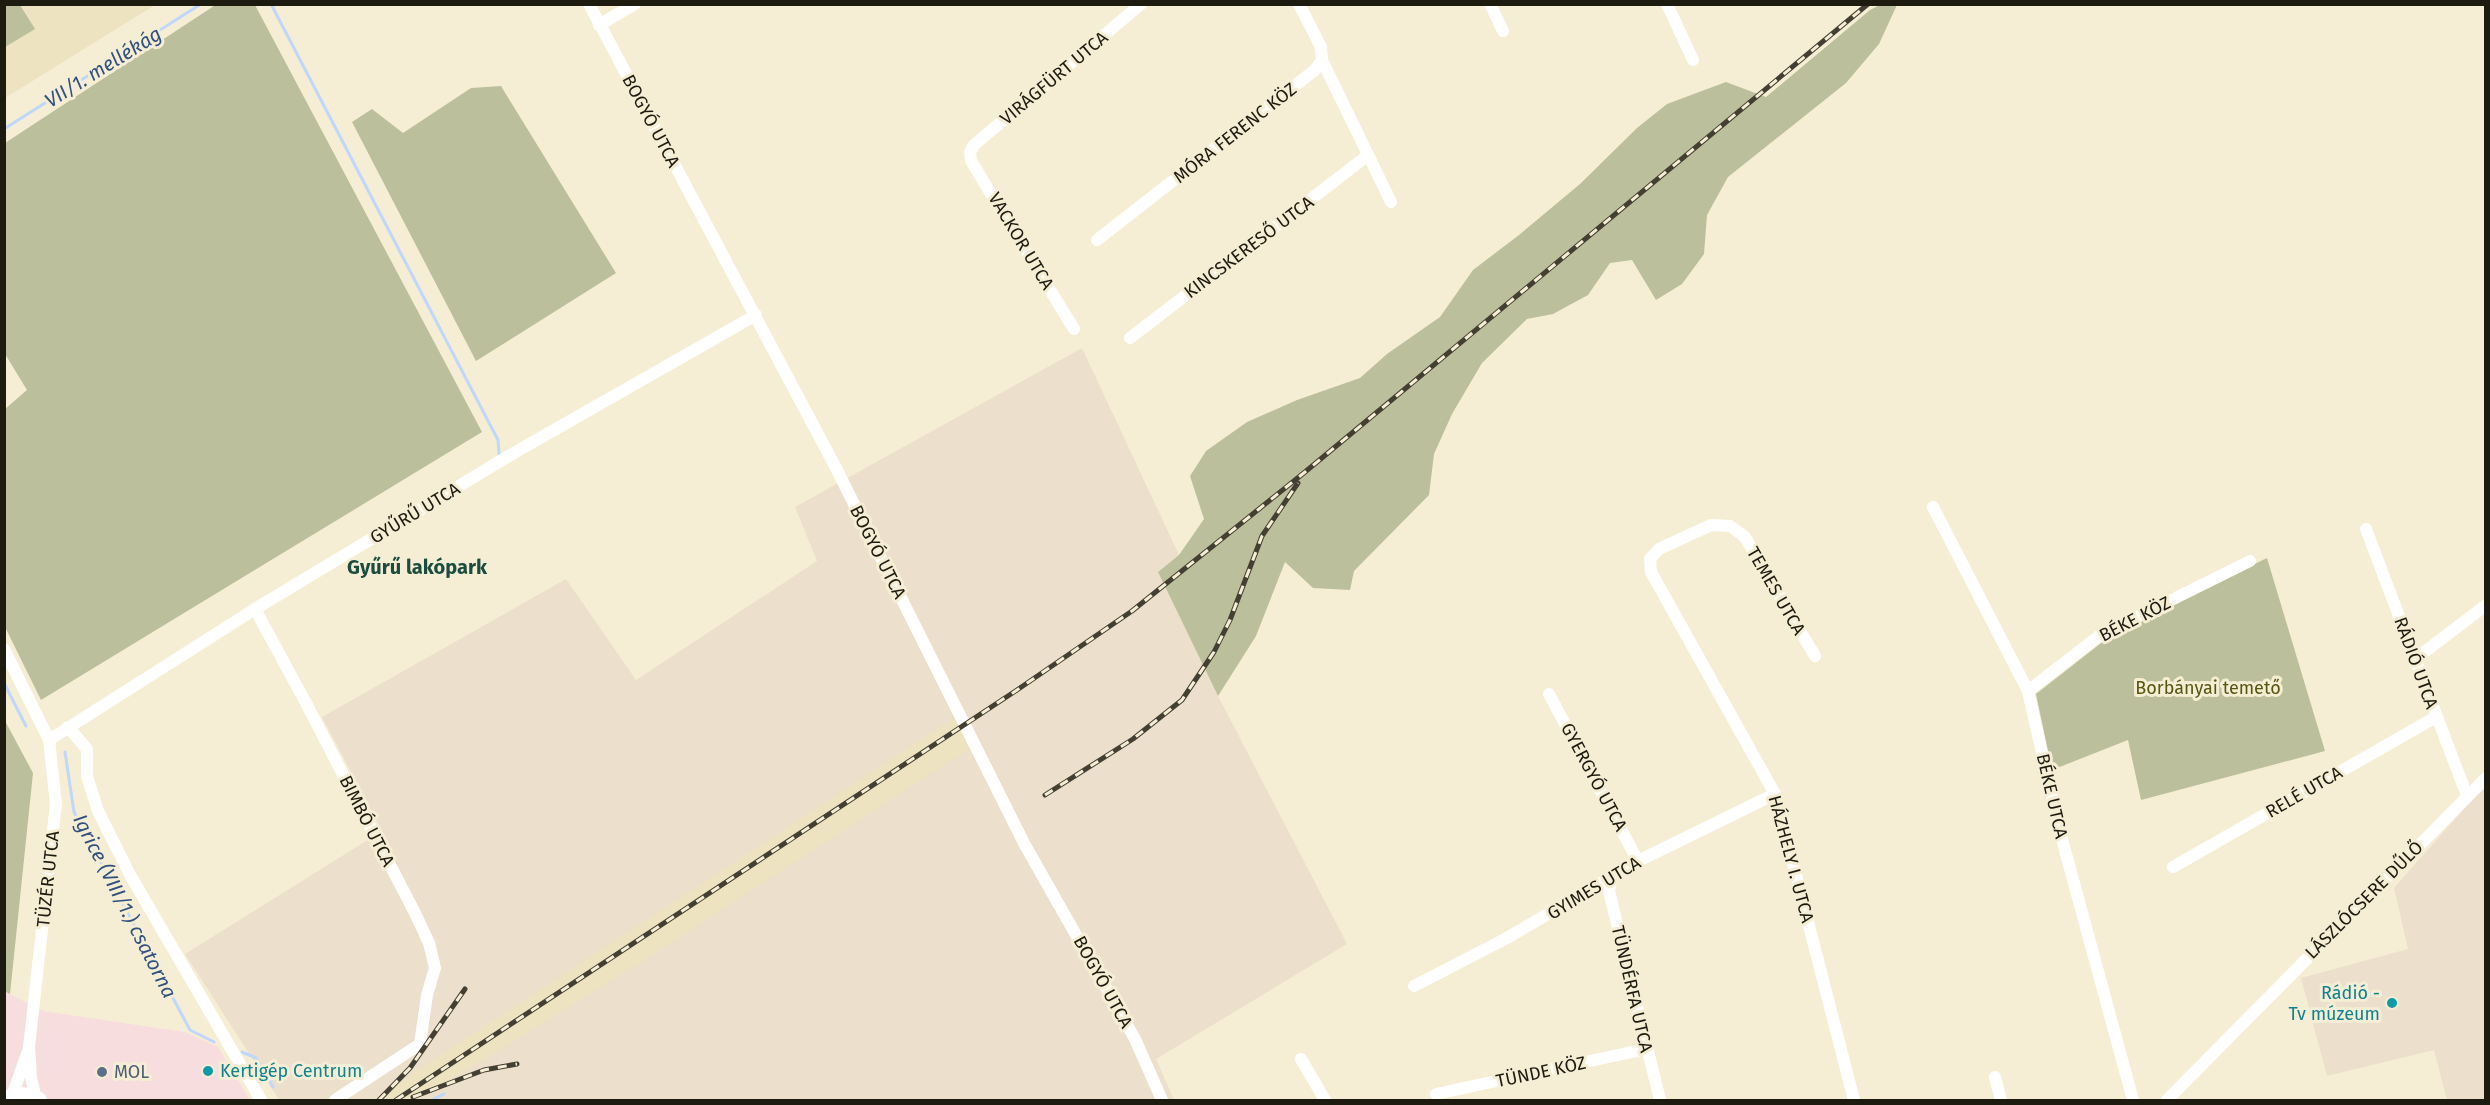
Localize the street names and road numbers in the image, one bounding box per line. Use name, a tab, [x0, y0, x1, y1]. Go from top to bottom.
street label: VIRÁGFÜRT UTCA	[995, 25, 1113, 130]
street label: BOGYÓ UTCA	[617, 71, 685, 172]
street label: MÓRA FERENC KÖZ	[1169, 78, 1301, 188]
street label: VACKOR UTCA	[983, 188, 1059, 294]
street label: KINCSKERESŐ UTCA	[1179, 190, 1319, 303]
street label: GYŰRŰ UTCA	[365, 476, 465, 548]
street label: BOGYÓ UTCA	[845, 502, 911, 603]
street label: TEMES UTCA	[1742, 543, 1810, 640]
street label: BÉKE KÖZ	[2095, 591, 2174, 646]
street label: RÁDIÓ UTCA	[2389, 614, 2444, 713]
street label: GYERGYÓ UTCA	[1556, 719, 1632, 836]
street label: BÉKE UTCA	[2032, 751, 2074, 841]
street label: RELÉ UTCA	[2261, 760, 2347, 823]
street label: BIMBÓ UTCA	[335, 772, 400, 871]
street label: HÁZHELY I. UTCA	[1763, 793, 1820, 926]
street label: TÜZÉR UTCA	[31, 829, 64, 928]
street label: LÁSZLÓCSERE DŰLŐ	[2300, 836, 2427, 963]
street label: GYIMES UTCA	[1543, 851, 1645, 925]
street label: TÜNDÉRFA UTCA	[1607, 923, 1658, 1055]
street label: BOGYÓ UTCA	[1069, 932, 1138, 1032]
street label: TÜNDE KÖZ	[1494, 1052, 1588, 1092]

